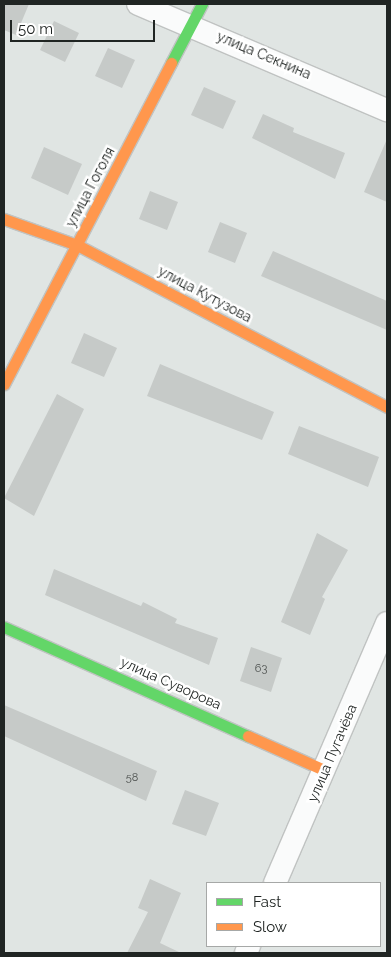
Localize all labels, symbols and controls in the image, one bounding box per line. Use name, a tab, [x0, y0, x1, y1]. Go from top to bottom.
scale bar	[12, 10, 158, 42]
text: 50 m	[18, 20, 53, 38]
street label: улица Секнина	[214, 28, 314, 82]
street label: улица Гоголя	[62, 144, 118, 230]
street label: улица Кутузова	[155, 262, 255, 326]
street label: улица Суворова	[118, 653, 224, 713]
house number: 63	[255, 662, 267, 676]
street label: улица Пугачёва	[304, 702, 360, 804]
house number: 58	[126, 771, 138, 785]
legend	[206, 882, 381, 947]
text: Fast	[253, 893, 281, 911]
text: Slow	[253, 918, 287, 936]

